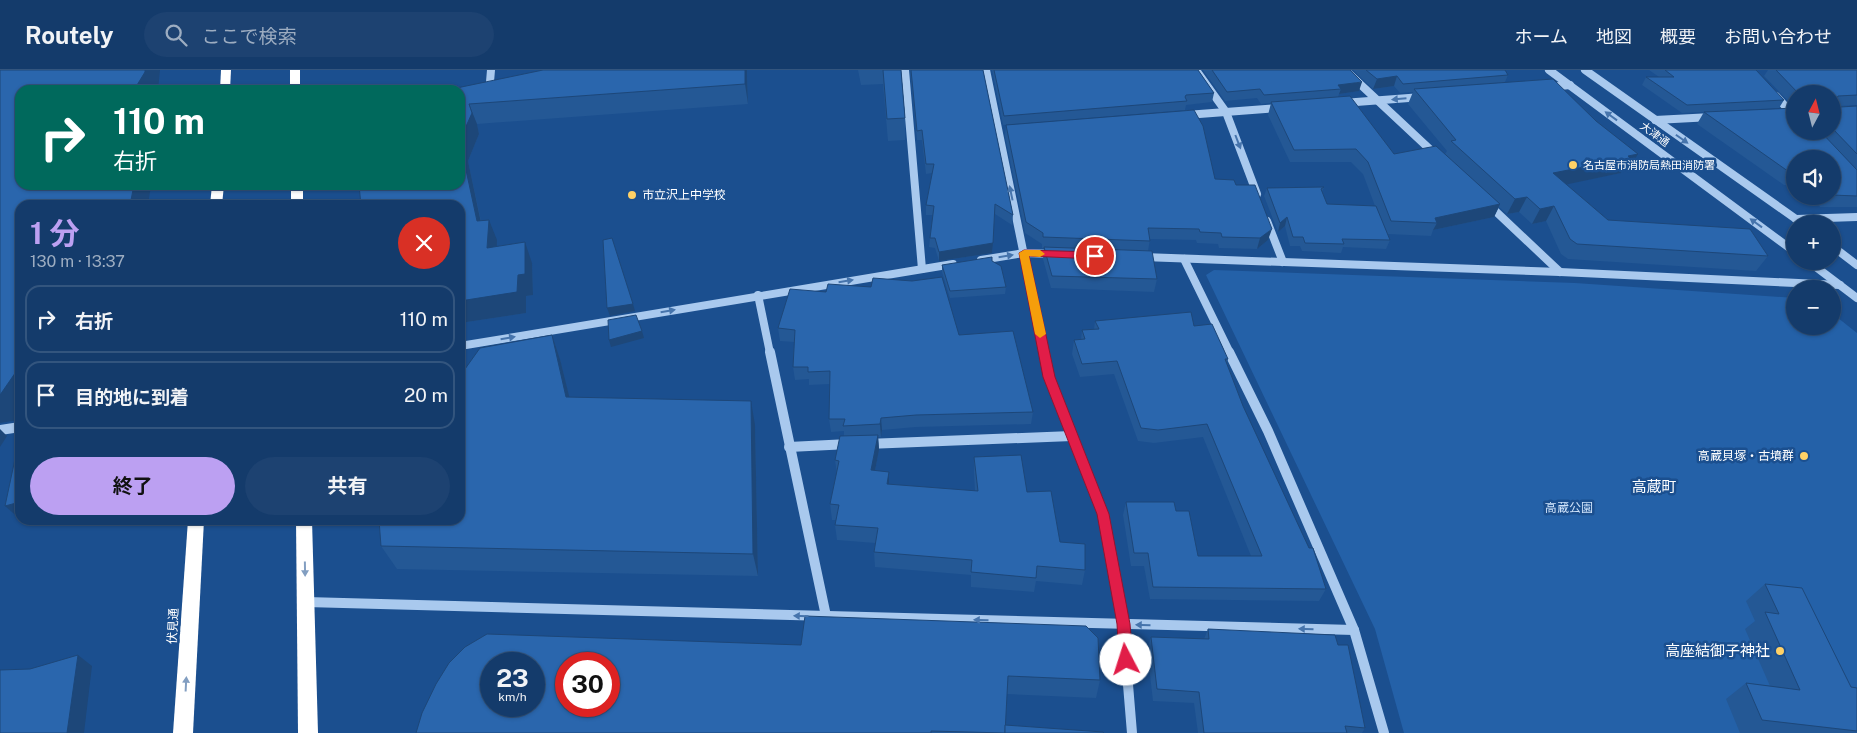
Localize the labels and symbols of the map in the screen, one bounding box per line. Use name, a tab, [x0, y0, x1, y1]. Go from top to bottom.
north arrow	[1786, 85, 1841, 140]
one-way arrow	[1391, 95, 1407, 103]
one-way arrow	[1605, 110, 1618, 121]
street label: 大津通	[1638, 119, 1672, 149]
one-way arrow	[1675, 134, 1689, 144]
one-way arrow	[1234, 135, 1242, 150]
marker: 名古屋市消防局熱田消防署	[1567, 159, 1579, 171]
place label: 名古屋市消防局熱田消防署	[1583, 159, 1715, 171]
one-way arrow	[1007, 185, 1015, 201]
place label: 市立沢上中学校	[642, 188, 726, 202]
marker: 市立沢上中学校	[626, 189, 638, 201]
one-way arrow	[1750, 217, 1763, 228]
pin	[1074, 235, 1116, 277]
one-way arrow	[999, 251, 1015, 259]
one-way arrow	[838, 277, 854, 285]
one-way arrow	[661, 306, 677, 314]
one-way arrow	[500, 333, 516, 341]
place label: 高蔵貝塚・古墳群	[1698, 449, 1794, 463]
marker: 高蔵貝塚・古墳群	[1798, 450, 1810, 462]
district label: 高蔵町	[1631, 478, 1677, 495]
park label: 高蔵公園	[1545, 501, 1593, 515]
one-way arrow	[301, 561, 309, 577]
street label: 伏見通	[165, 608, 181, 644]
one-way arrow	[793, 611, 809, 619]
one-way arrow	[972, 616, 988, 624]
one-way arrow	[1135, 620, 1151, 628]
one-way arrow	[1297, 624, 1313, 632]
position arrow	[1099, 633, 1151, 685]
place label: 高座結御子神社	[1665, 642, 1770, 659]
marker: 高座結御子神社	[1774, 645, 1786, 657]
speed limit sign: 30	[555, 652, 620, 717]
one-way arrow	[182, 676, 190, 692]

